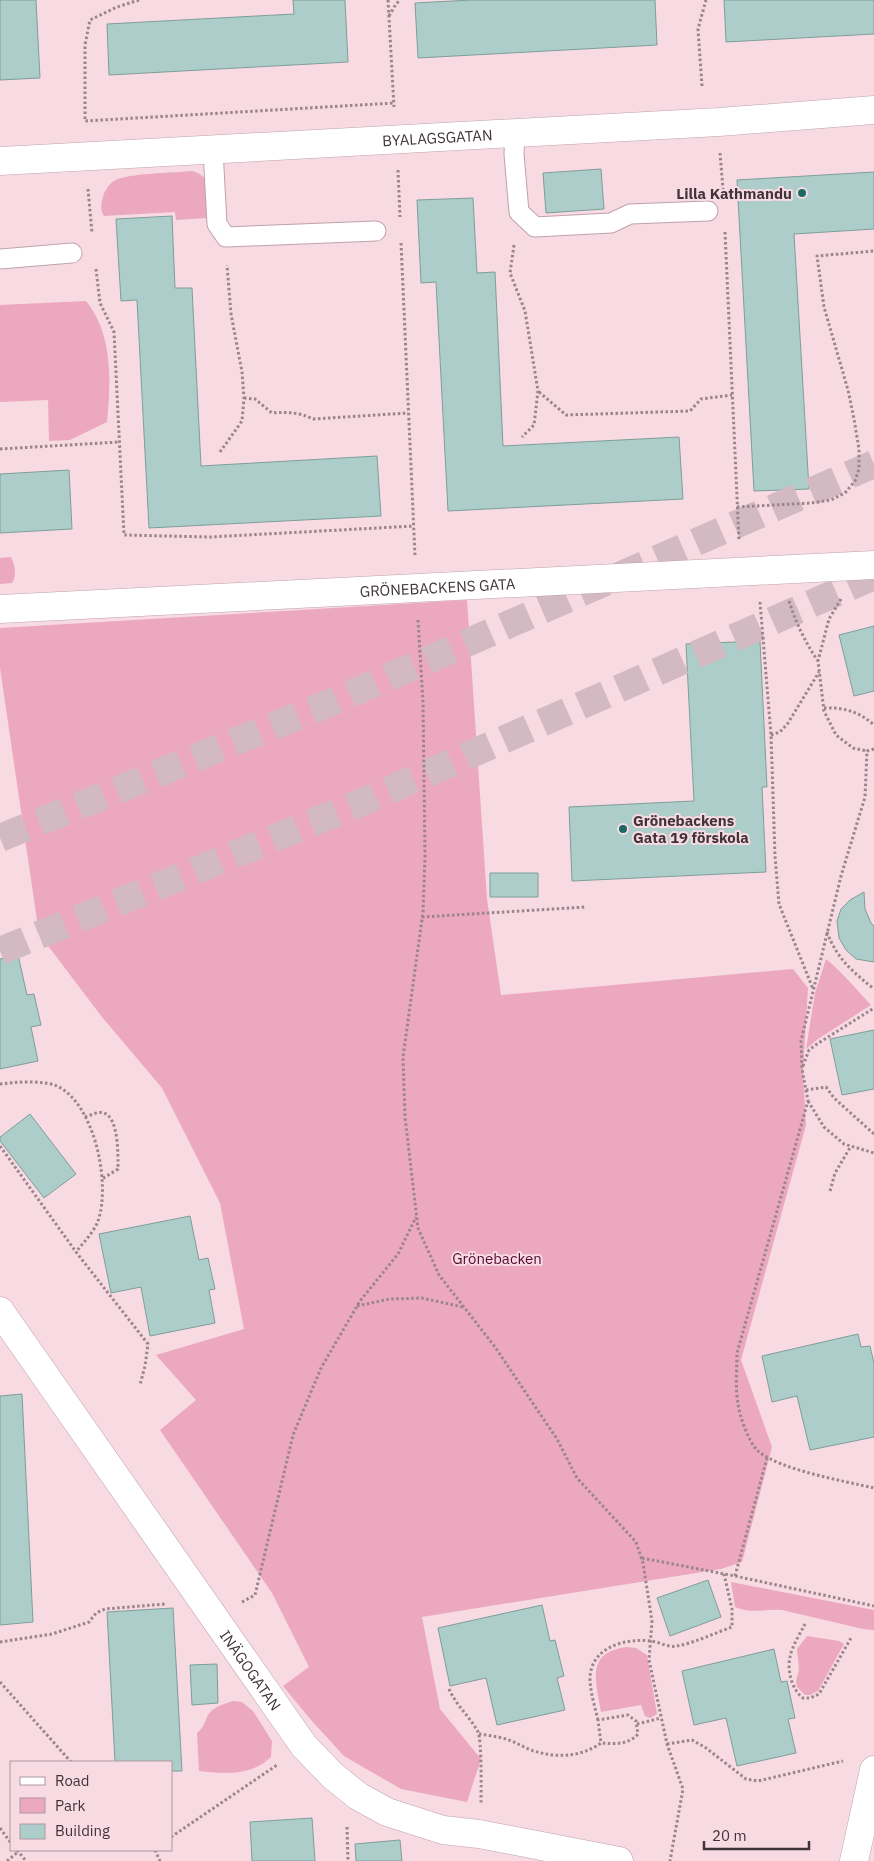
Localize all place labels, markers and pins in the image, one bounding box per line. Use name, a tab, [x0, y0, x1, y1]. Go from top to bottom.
place label: Lilla Kathmandu	[676, 184, 792, 203]
marker: Lilla Kathmandu	[796, 187, 808, 199]
place label: Grönebackens Gata 19 förskola	[633, 811, 749, 847]
marker: Grönebackens Gata 19 förskola	[617, 823, 629, 835]

